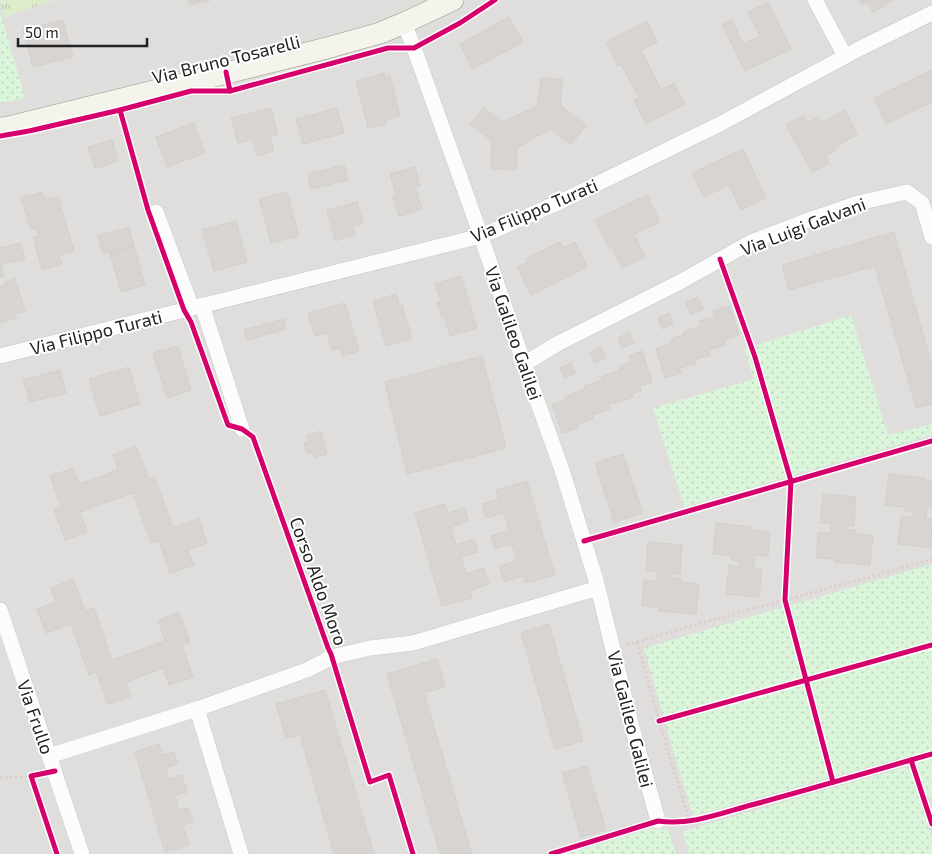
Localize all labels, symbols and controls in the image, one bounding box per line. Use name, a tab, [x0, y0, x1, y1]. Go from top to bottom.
scale bar	[18, 15, 146, 47]
text: 50 m	[25, 23, 59, 41]
street label: Via Bruno Tosarelli	[150, 30, 302, 88]
street label: Via Filippo Turati	[467, 173, 601, 247]
street label: Via Luigi Galvani	[737, 192, 869, 260]
street label: Via Galileo Galilei	[481, 263, 547, 403]
street label: Via Filippo Turati	[28, 305, 164, 359]
street label: Corso Aldo Moro	[286, 514, 352, 648]
street label: Via Galileo Galilei	[603, 648, 659, 790]
street label: Via Frullo	[13, 677, 59, 757]

